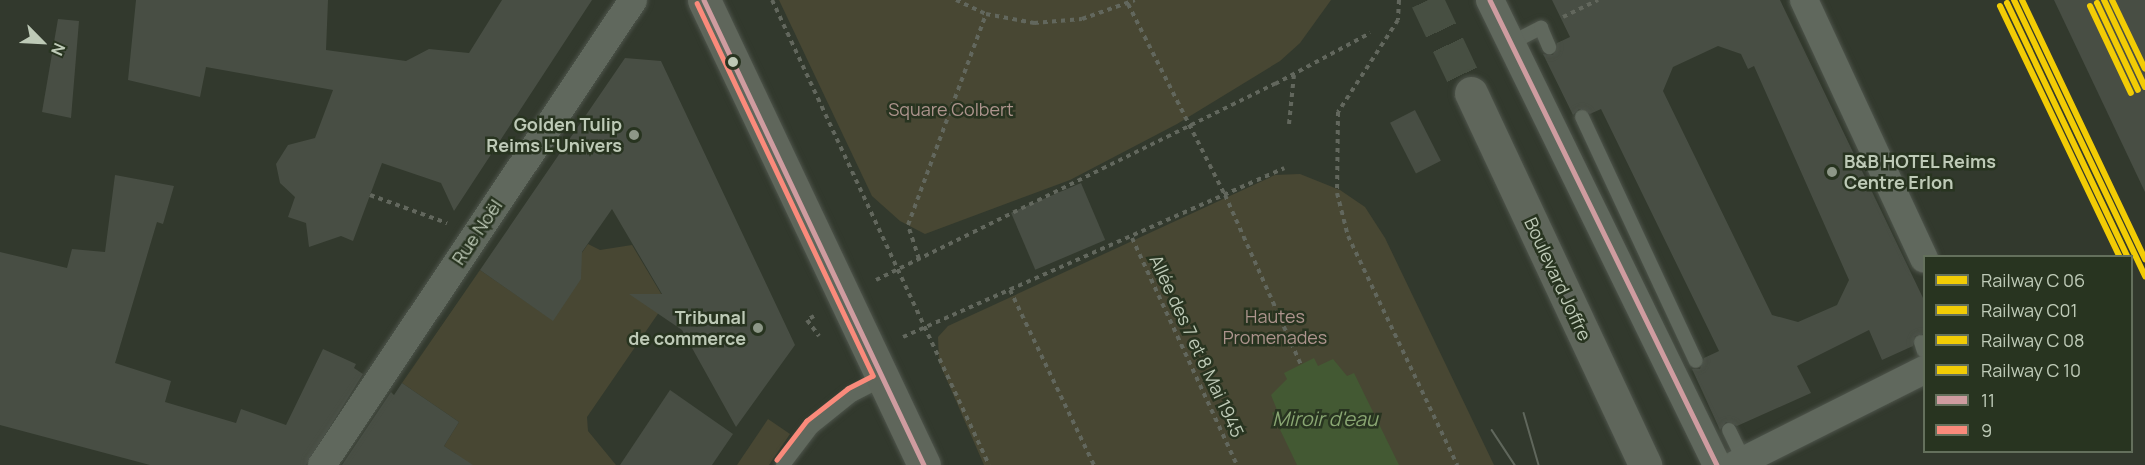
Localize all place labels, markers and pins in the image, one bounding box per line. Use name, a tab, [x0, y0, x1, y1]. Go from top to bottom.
unlabelled marker	[727, 56, 739, 68]
place label: Golden Tulip Reims L'Univers	[486, 114, 622, 156]
marker: Golden Tulip Reims L'Univers	[627, 128, 641, 142]
place label: B&B HOTEL Reims Centre Erlon	[1844, 151, 1997, 194]
marker: B&B HOTEL Reims Centre Erlon	[1825, 165, 1839, 179]
place label: Tribunal de commerce	[628, 307, 746, 350]
marker: Tribunal de commerce	[751, 321, 765, 335]

